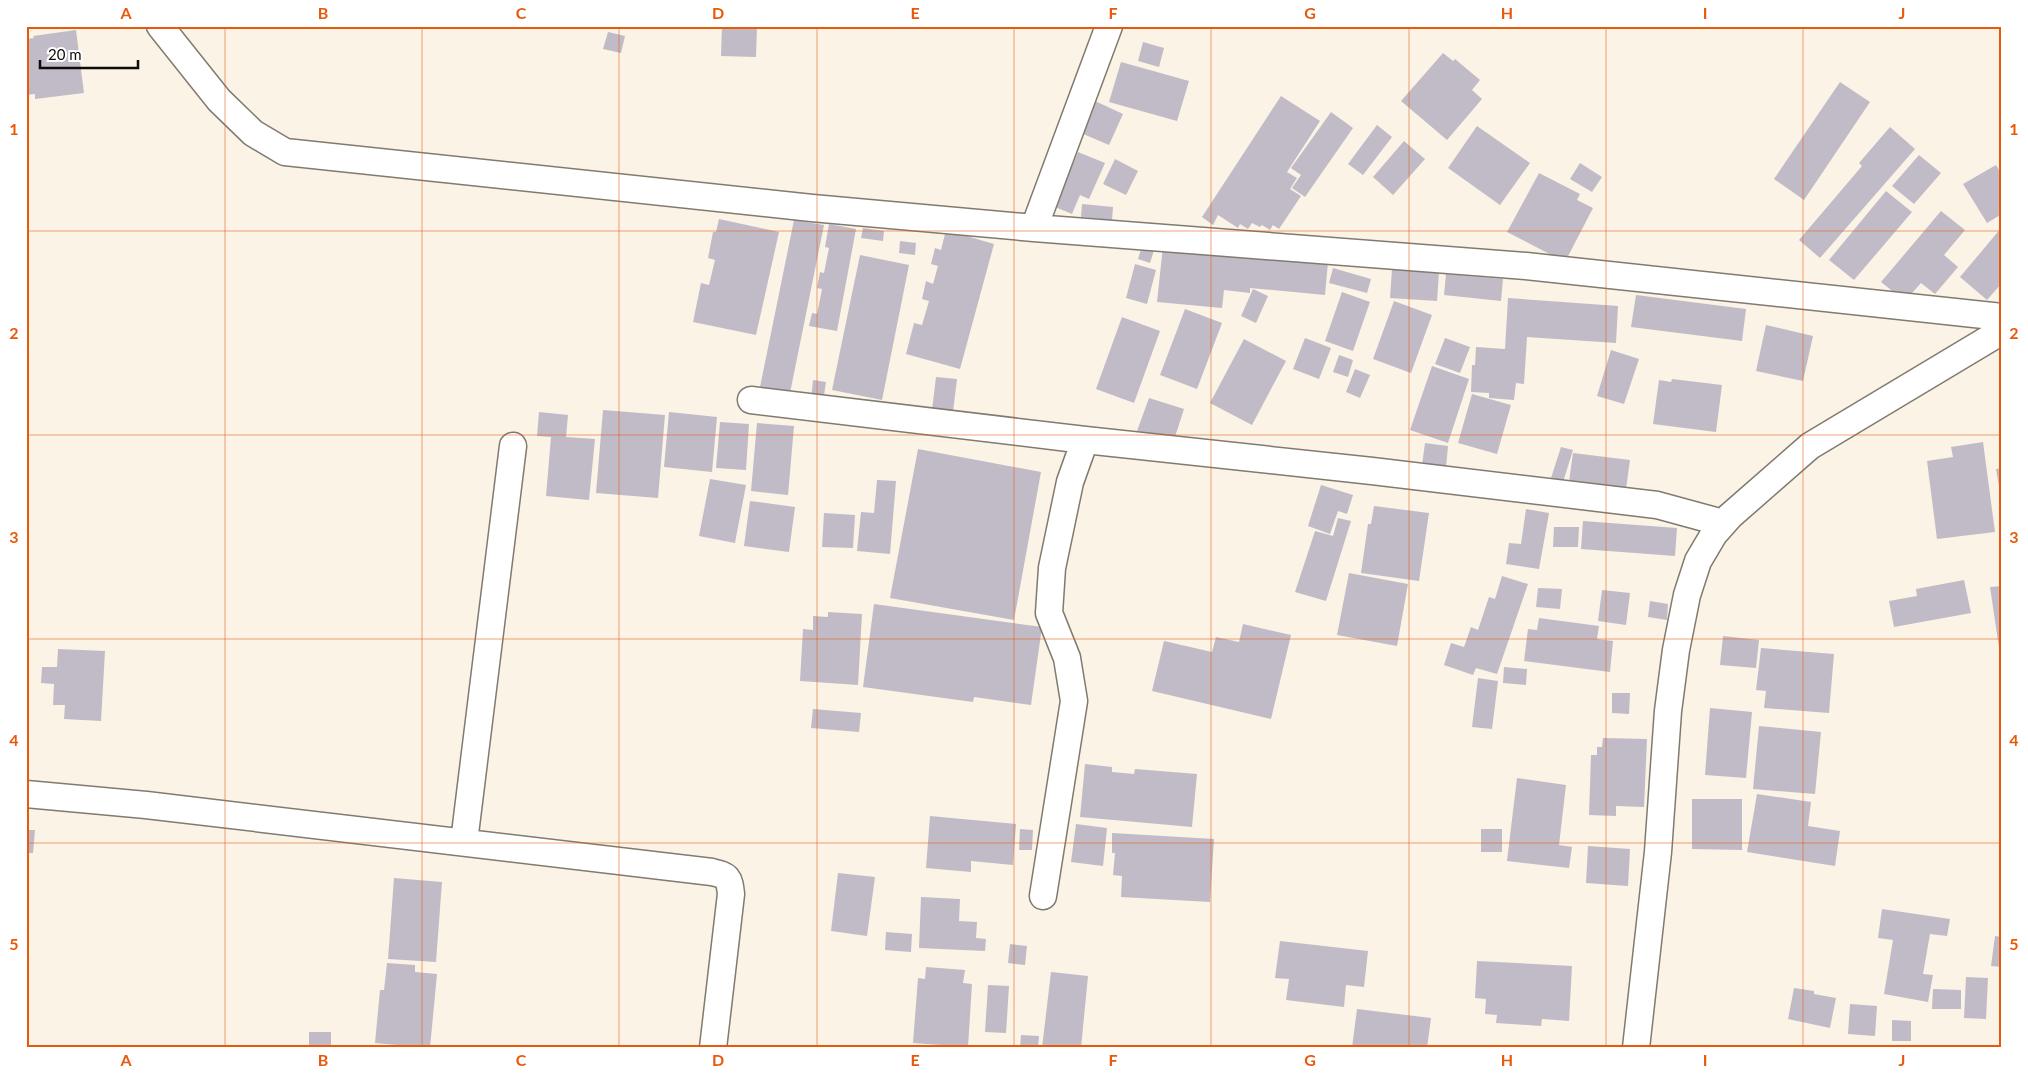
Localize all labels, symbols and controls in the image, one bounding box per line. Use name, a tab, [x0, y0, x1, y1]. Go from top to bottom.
text: A	[119, 3, 132, 22]
text: B	[318, 3, 328, 22]
text: C	[516, 3, 527, 22]
text: D	[712, 3, 724, 22]
text: E	[910, 3, 920, 22]
text: F	[1108, 3, 1118, 22]
text: G	[1304, 3, 1316, 22]
text: H	[1501, 3, 1513, 22]
text: I	[1703, 3, 1707, 22]
text: J	[1899, 3, 1905, 22]
scale bar	[40, 38, 138, 70]
text: 20 m	[48, 45, 82, 63]
text: 1	[9, 119, 19, 138]
text: 1	[2009, 119, 2019, 138]
text: 2	[9, 323, 19, 342]
text: 2	[2009, 323, 2019, 342]
text: 3	[9, 527, 19, 546]
text: 3	[2009, 527, 2019, 546]
text: 4	[9, 730, 19, 749]
text: 4	[2009, 730, 2019, 749]
text: 5	[9, 934, 19, 953]
text: 5	[2009, 934, 2019, 953]
text: A	[119, 1050, 132, 1069]
text: B	[318, 1050, 328, 1069]
text: C	[516, 1050, 527, 1069]
text: D	[712, 1050, 724, 1069]
text: E	[910, 1050, 920, 1069]
text: F	[1108, 1050, 1118, 1069]
text: G	[1304, 1050, 1316, 1069]
text: H	[1501, 1050, 1513, 1069]
text: I	[1703, 1050, 1707, 1069]
text: J	[1899, 1050, 1905, 1069]

